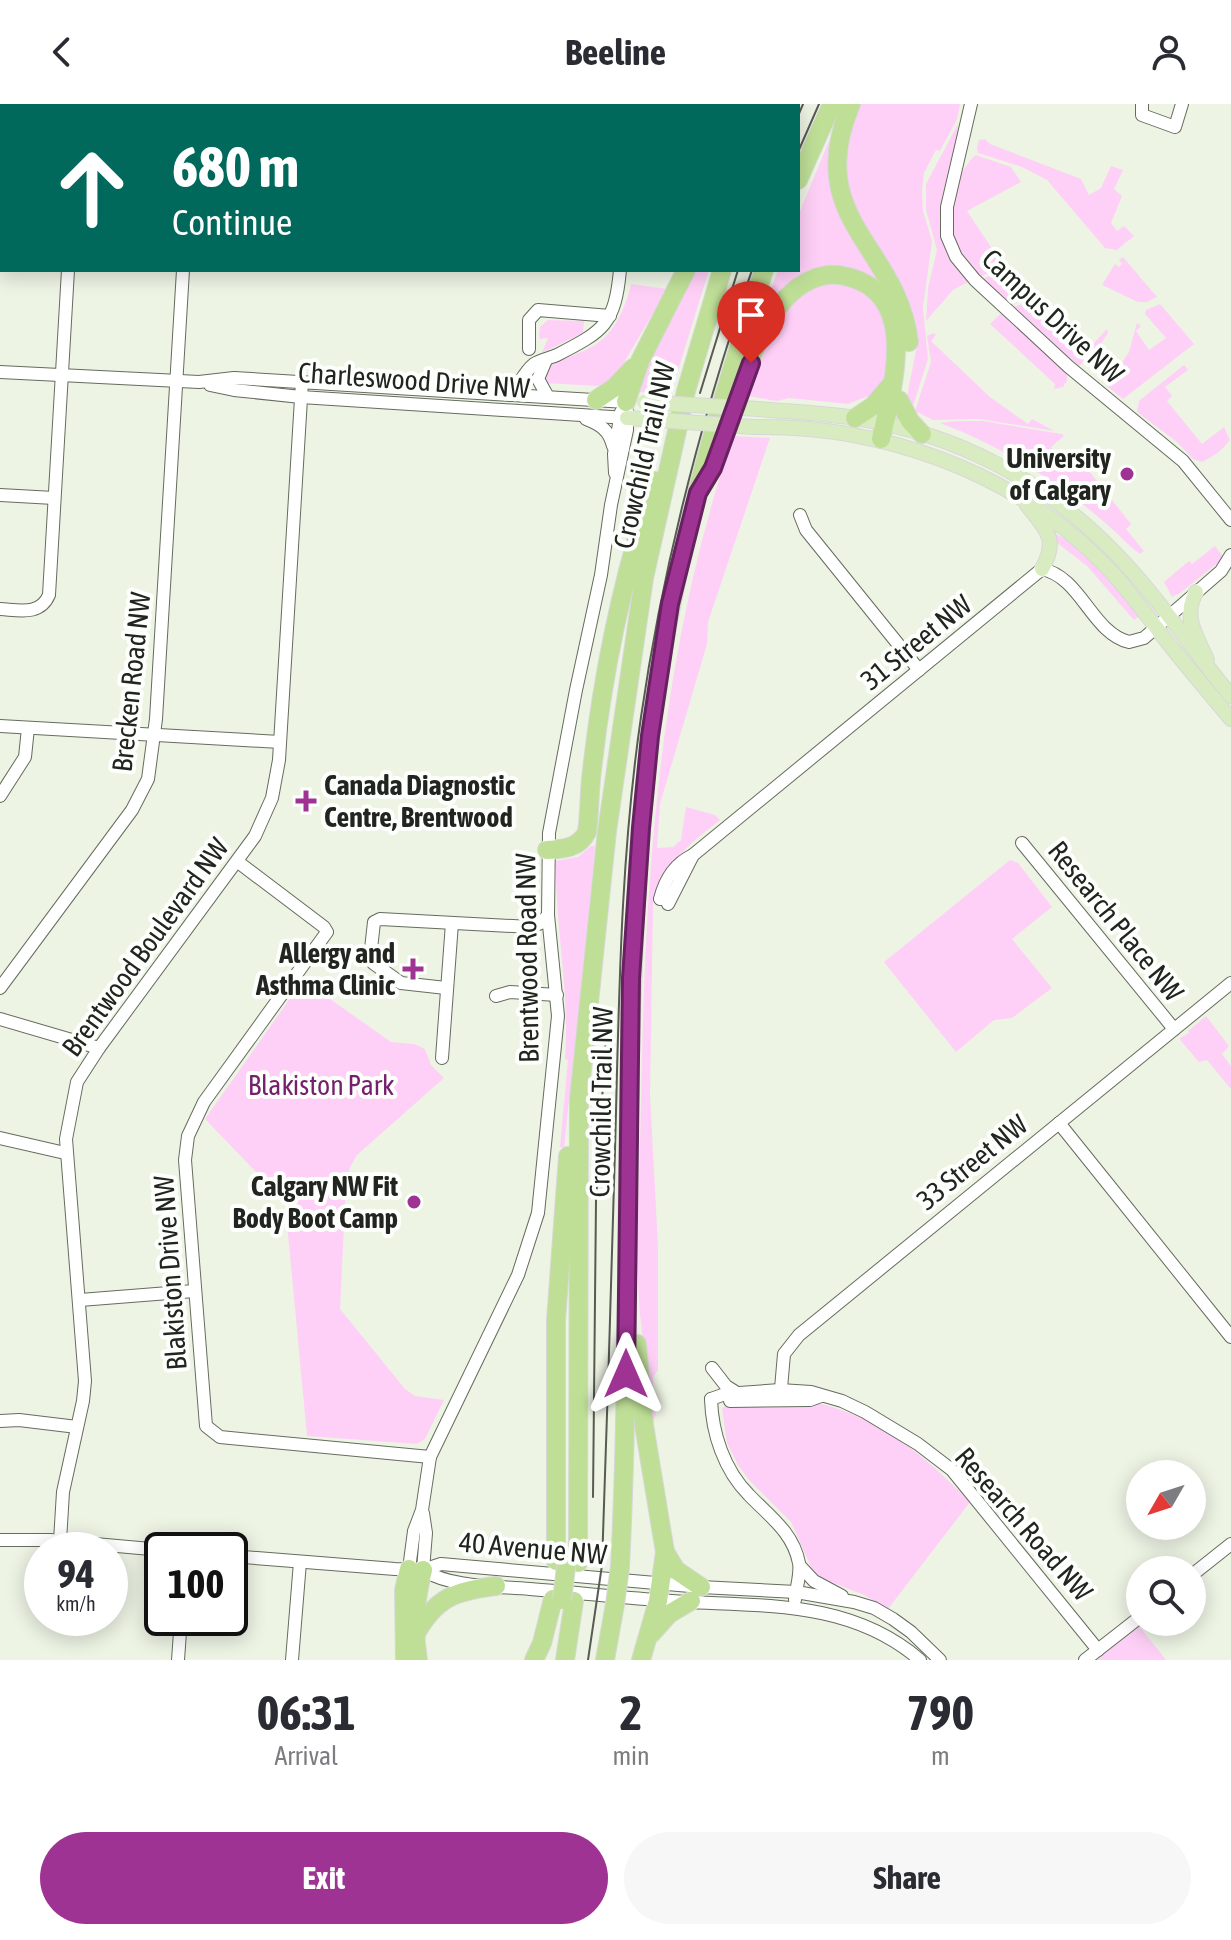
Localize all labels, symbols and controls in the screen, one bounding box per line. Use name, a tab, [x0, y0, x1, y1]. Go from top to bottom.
icon: back	[40, 30, 84, 74]
icon: person	[1147, 30, 1191, 74]
text: Beeline	[565, 31, 666, 73]
text: 680 m	[172, 135, 299, 199]
icon: ahead	[40, 136, 144, 240]
text: Continue	[172, 201, 292, 243]
street label: Campus Drive NW	[976, 242, 1131, 390]
pin	[717, 281, 785, 363]
icon: arrive	[729, 293, 773, 337]
street label: Charleswood Drive NW	[297, 356, 532, 404]
street label: Crowchild Trail NW	[607, 358, 681, 551]
place label: University of Calgary	[1006, 442, 1111, 506]
marker: University of Calgary	[1118, 465, 1136, 483]
street label: 31 Street NW	[855, 588, 978, 696]
street label: Brecken Road NW	[106, 590, 156, 773]
place label: Canada Diagnostic Centre, Brentwood	[324, 769, 516, 833]
marker: Canada Diagnostic Centre, Brentwood	[295, 790, 317, 812]
street label: Brentwood Boulevard NW	[55, 831, 235, 1062]
street label: Research Place NW	[1042, 835, 1191, 1008]
street label: Brentwood Road NW	[509, 852, 545, 1063]
place label: Allergy and Asthma Clinic	[255, 937, 396, 1001]
marker: Allergy and Asthma Clinic	[402, 958, 424, 980]
street label: Crowchild Trail NW	[583, 1006, 619, 1198]
park label: Blakiston Park	[248, 1069, 394, 1101]
street label: 33 Street NW	[911, 1108, 1034, 1216]
place label: Calgary NW Fit Body Boot Camp	[232, 1170, 398, 1234]
street label: Blakiston Drive NW	[147, 1174, 193, 1371]
marker: Calgary NW Fit Body Boot Camp	[405, 1193, 423, 1211]
position arrow	[584, 1332, 668, 1416]
street label: Research Road NW	[949, 1441, 1100, 1608]
north arrow	[1126, 1460, 1206, 1540]
map controls	[1126, 1460, 1206, 1636]
street label: 40 Avenue NW	[458, 1526, 609, 1570]
speed limit sign: 100	[144, 1532, 248, 1636]
text: 94	[57, 1551, 95, 1596]
button: search	[1126, 1556, 1206, 1636]
text: km/h	[56, 1592, 96, 1615]
text: 06:31	[257, 1685, 356, 1740]
text: 2	[620, 1685, 642, 1740]
text: 790	[907, 1685, 974, 1740]
text: Arrival	[274, 1741, 338, 1771]
text: min	[612, 1741, 650, 1771]
text: m	[931, 1741, 950, 1771]
button: Exit	[40, 1832, 608, 1924]
button: Share	[624, 1832, 1191, 1924]

